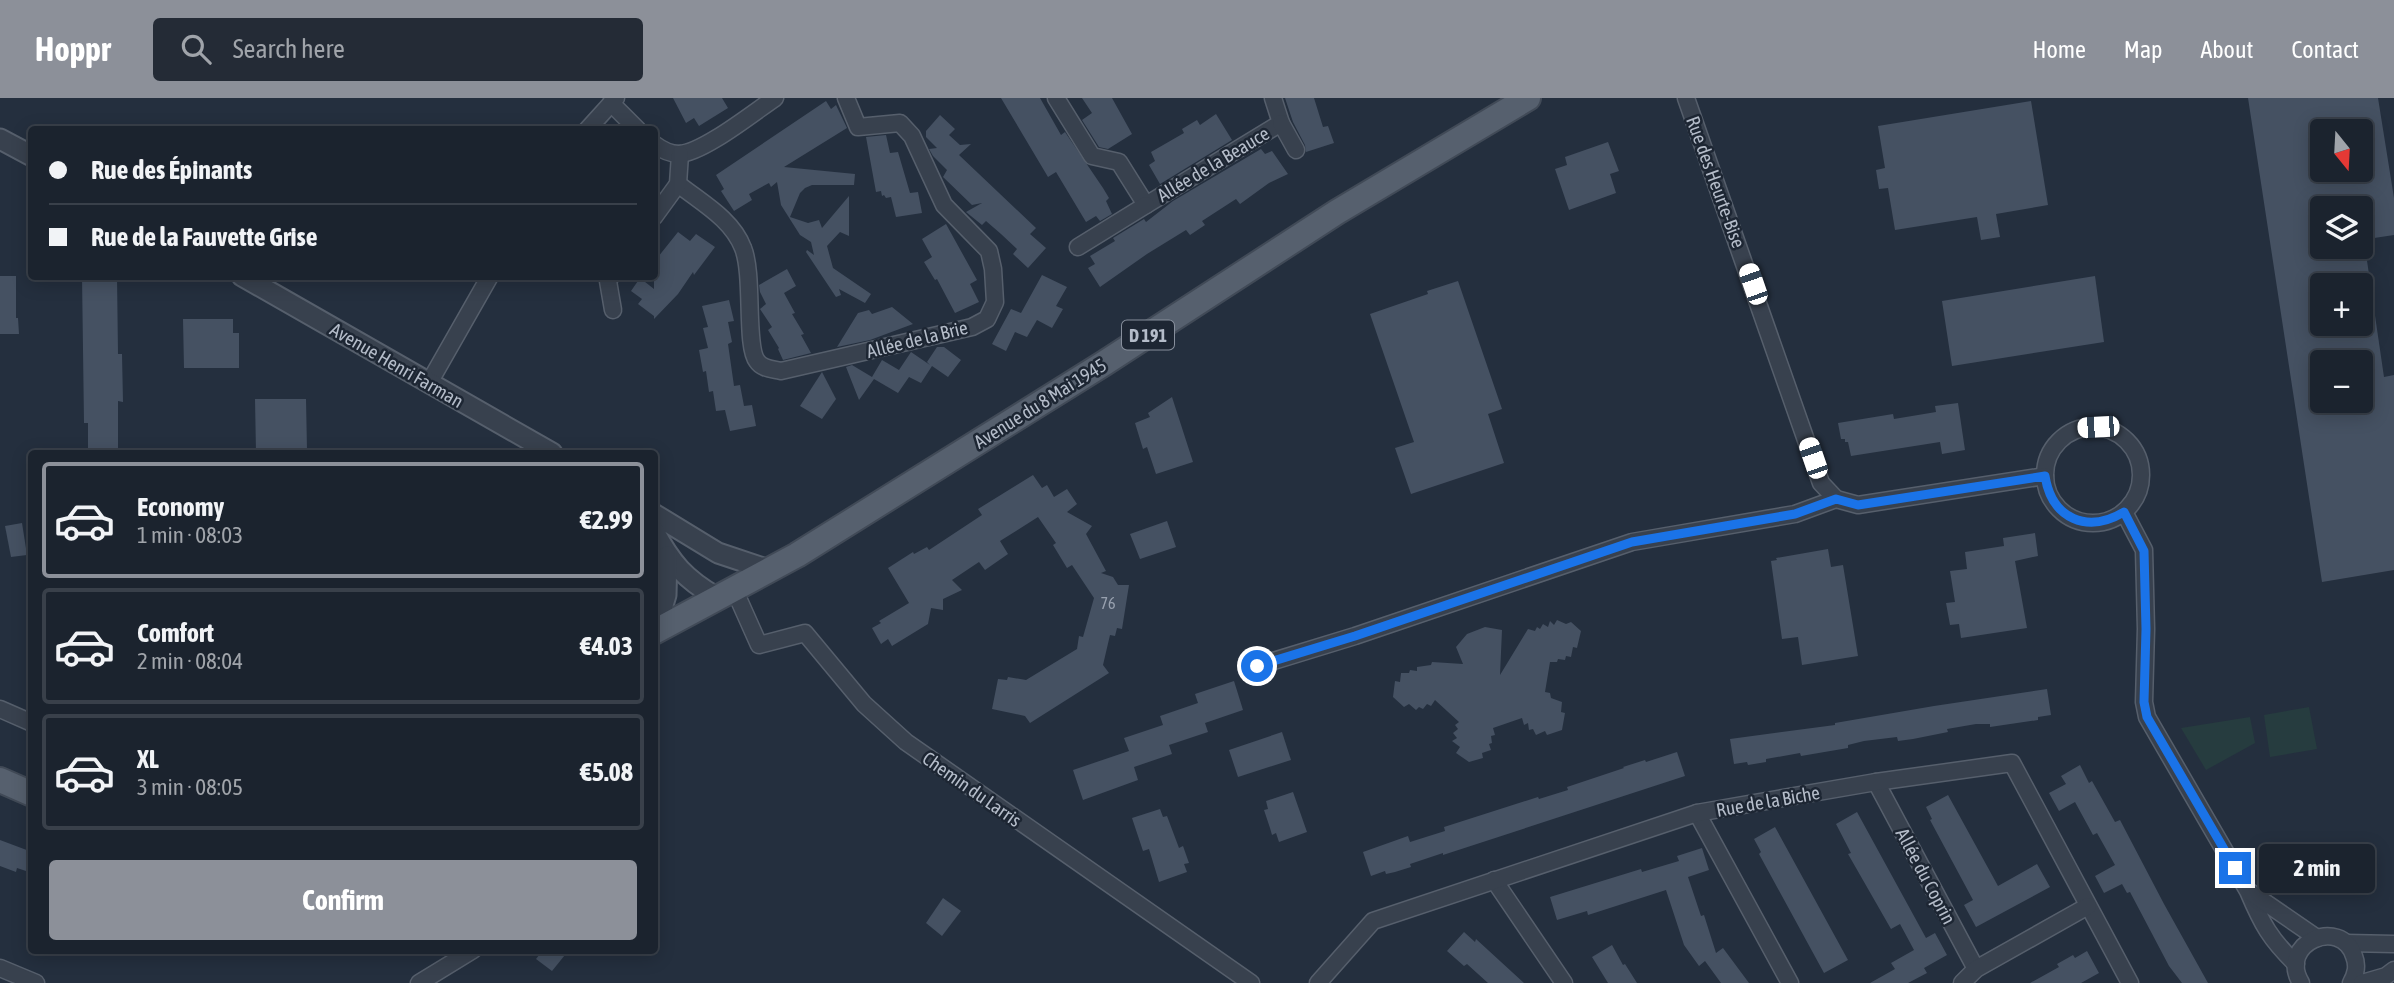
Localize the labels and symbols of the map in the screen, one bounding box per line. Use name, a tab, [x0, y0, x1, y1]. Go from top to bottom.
street label: Rue des Heurte-Bise	[1682, 113, 1750, 251]
north arrow	[2310, 119, 2373, 182]
street label: Allée de la Beauce	[1153, 122, 1273, 206]
car	[1737, 261, 1770, 307]
street label: Allée de la Brie	[864, 316, 970, 362]
street label: Avenue Henri Farman	[327, 318, 467, 412]
road number: D 191	[1122, 320, 1174, 349]
street label: Avenue du 8 Mai 1945	[970, 353, 1110, 453]
car	[2077, 415, 2120, 439]
car	[1797, 435, 1830, 481]
house number: 76	[1100, 594, 1116, 612]
route start	[1241, 650, 1273, 682]
street label: Chemin du Larris	[918, 747, 1026, 831]
street label: Rue de la Biche	[1714, 781, 1822, 821]
street label: Allée du Coprin	[1892, 824, 1960, 928]
callout: 2 min	[2260, 844, 2375, 892]
route end	[2219, 852, 2251, 884]

